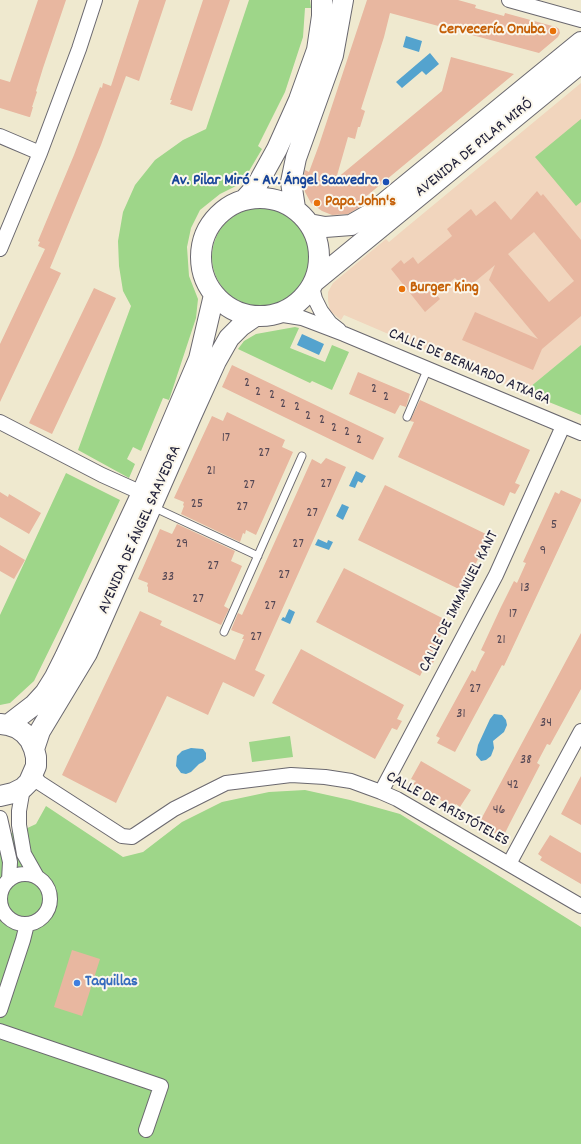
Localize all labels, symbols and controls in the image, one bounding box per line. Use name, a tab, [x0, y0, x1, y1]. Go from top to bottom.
place label: Cervecería Onuba	[439, 21, 545, 41]
marker: Cervecería Onuba	[548, 26, 558, 36]
street label: AVENIDA DE PILAR MIRÓ	[412, 96, 538, 202]
place label: Av. Pilar Miró - Av. Ángel Saavedra	[171, 172, 378, 192]
marker: Av. Pilar Miró - Av. Ángel Saavedra	[381, 177, 391, 187]
place label: Papa John's	[325, 193, 396, 213]
marker: Papa John's	[312, 198, 322, 208]
place label: Burger King	[410, 279, 479, 299]
marker: Burger King	[397, 284, 407, 294]
street label: CALLE DE BERNARDO ATXAGA	[385, 325, 553, 411]
house number: 2	[244, 376, 250, 392]
house number: 2	[371, 382, 377, 398]
house number: 2	[255, 385, 261, 401]
house number: 2	[269, 388, 275, 404]
house number: 2	[383, 390, 389, 406]
house number: 2	[280, 397, 286, 413]
house number: 2	[294, 400, 300, 416]
house number: 2	[305, 409, 311, 425]
house number: 2	[319, 413, 325, 429]
house number: 2	[331, 421, 337, 437]
house number: 2	[344, 425, 350, 441]
house number: 17	[222, 431, 230, 447]
house number: 2	[356, 433, 362, 449]
street label: AVENIDA DE ÁNGEL SAAVEDRA	[95, 443, 187, 617]
house number: 27	[258, 446, 270, 462]
house number: 21	[206, 464, 216, 480]
house number: 27	[320, 477, 332, 493]
house number: 27	[243, 478, 255, 494]
house number: 25	[191, 497, 203, 513]
house number: 27	[236, 500, 248, 516]
house number: 27	[306, 506, 318, 522]
house number: 5	[551, 518, 557, 534]
street label: CALLE DE IMMANUEL KANT	[416, 528, 504, 676]
house number: 29	[176, 537, 188, 553]
house number: 27	[292, 537, 304, 553]
house number: 9	[540, 544, 546, 560]
house number: 27	[207, 559, 219, 575]
house number: 27	[278, 568, 290, 584]
house number: 33	[162, 570, 174, 586]
house number: 13	[520, 581, 530, 597]
house number: 27	[192, 592, 204, 608]
house number: 27	[264, 599, 276, 615]
house number: 17	[509, 607, 517, 623]
house number: 27	[250, 630, 262, 646]
house number: 21	[496, 633, 506, 649]
house number: 27	[469, 682, 481, 698]
house number: 31	[456, 707, 466, 723]
house number: 34	[540, 716, 552, 732]
house number: 38	[520, 753, 532, 769]
street label: CALLE DE ARISTÓTELES	[382, 768, 512, 852]
house number: 42	[507, 778, 519, 794]
house number: 46	[493, 803, 505, 819]
place label: Taquillas	[85, 973, 138, 993]
marker: Taquillas	[72, 978, 82, 988]

